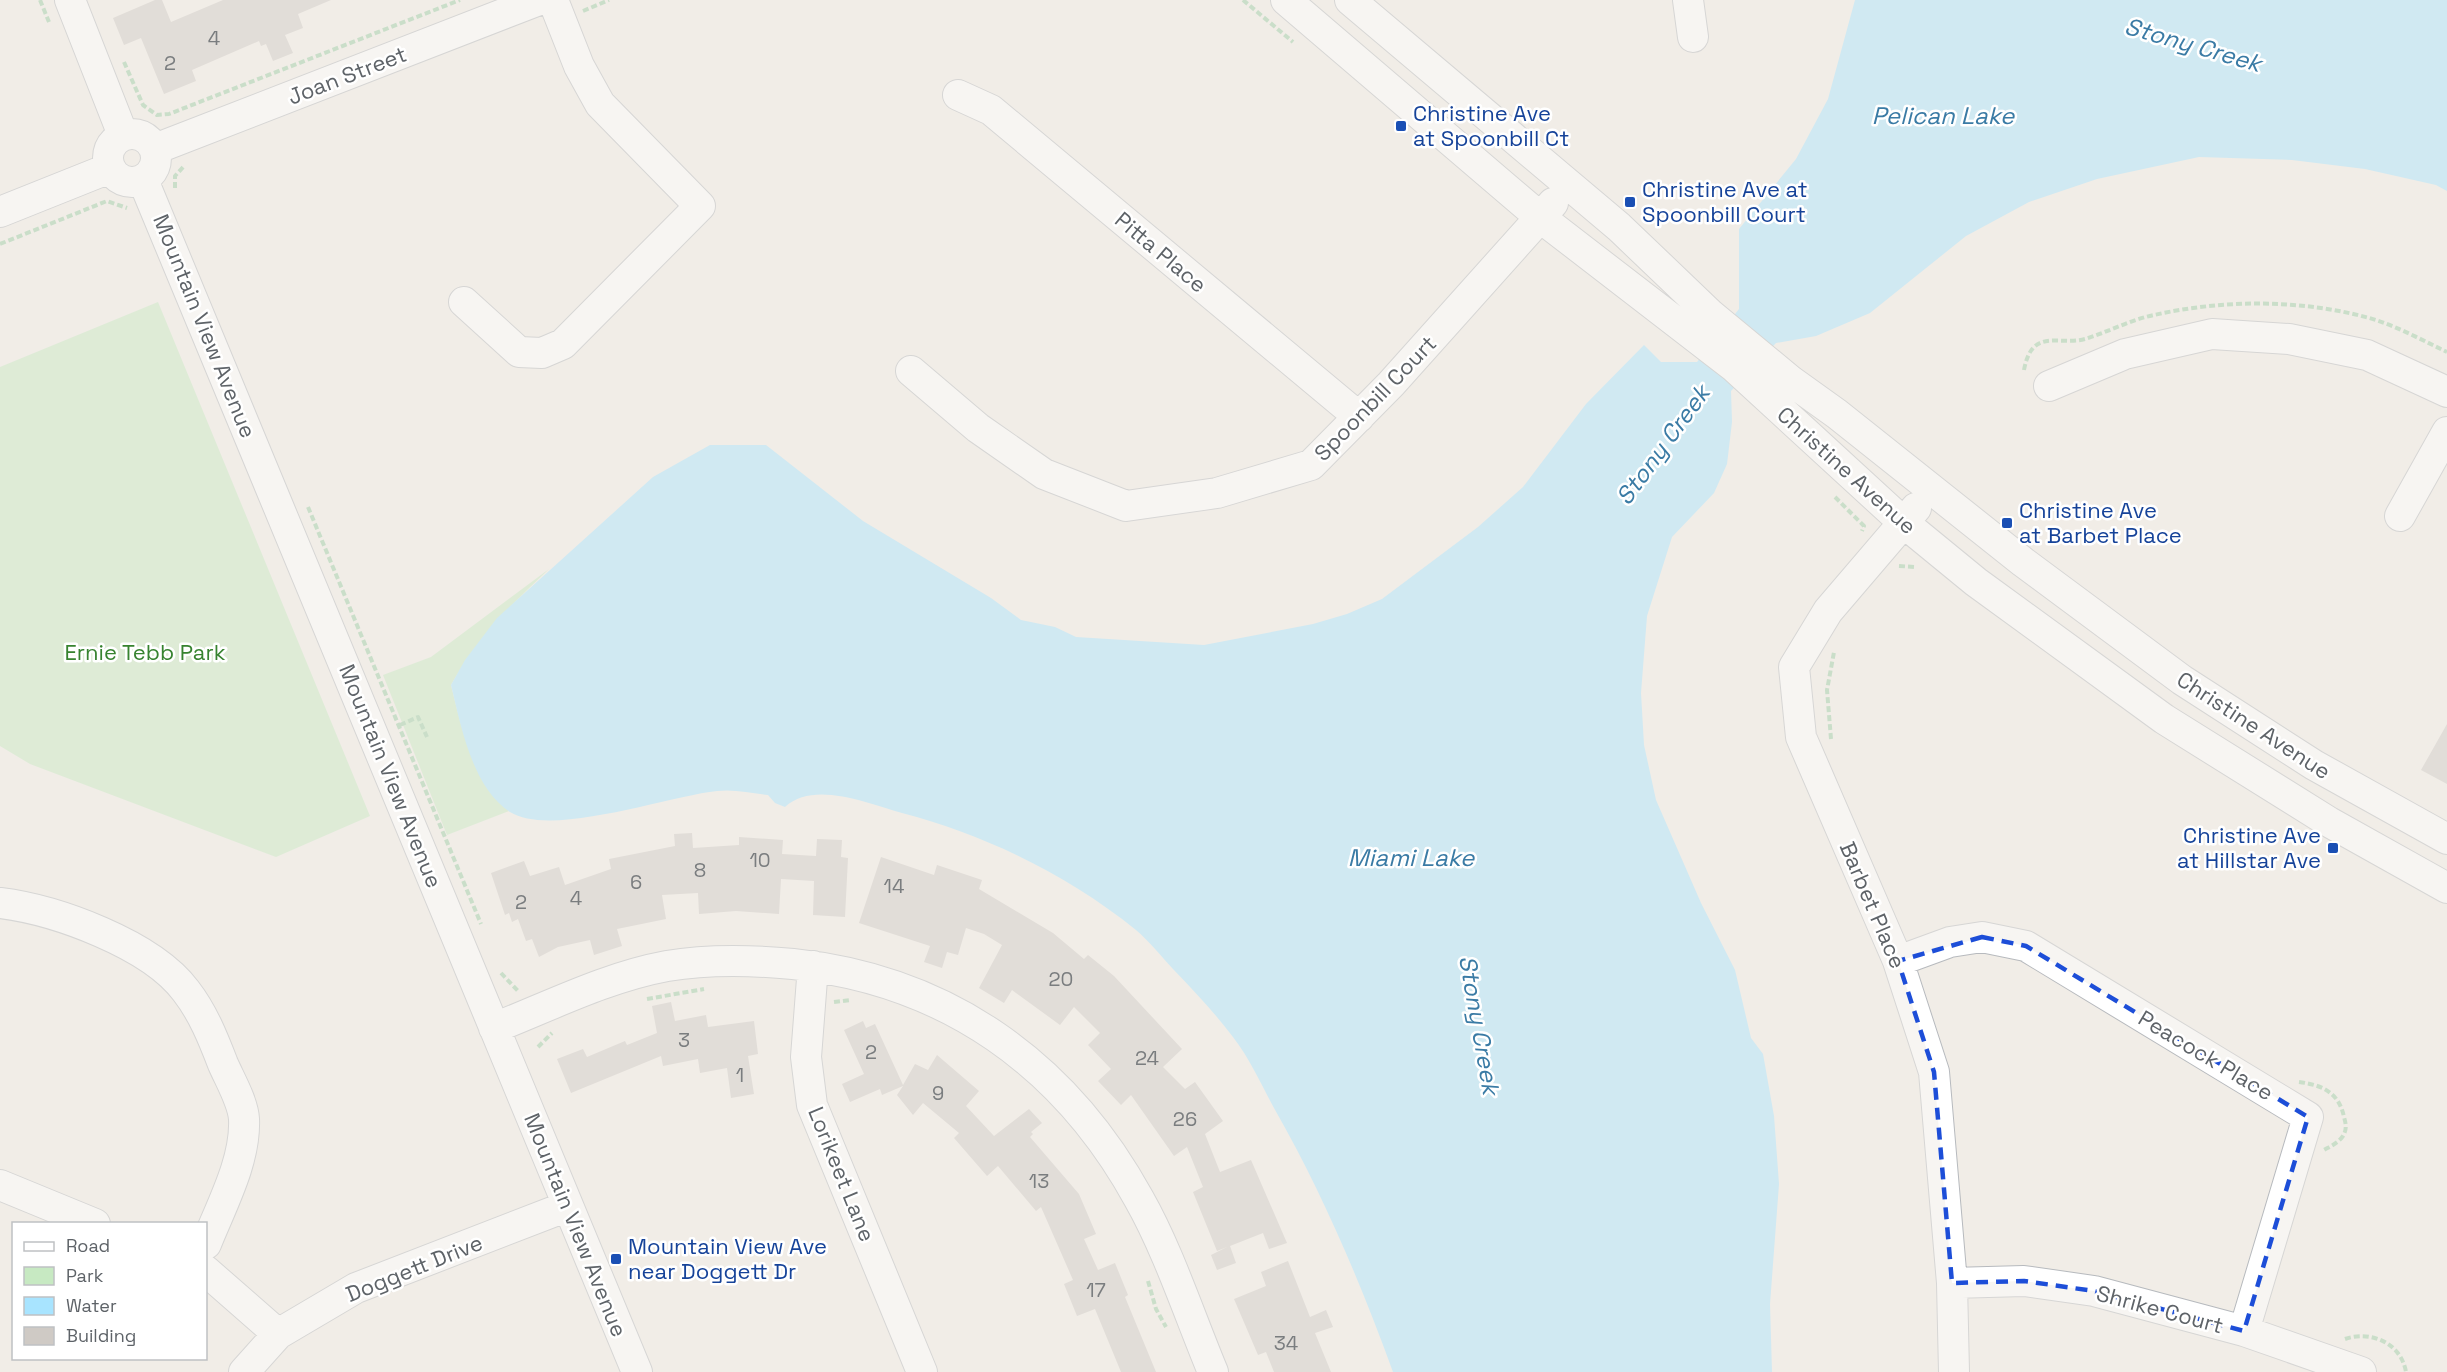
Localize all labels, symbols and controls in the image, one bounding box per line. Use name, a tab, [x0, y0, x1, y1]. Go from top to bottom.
water label: Stony Creek	[2121, 10, 2268, 80]
house number: 4	[208, 25, 220, 51]
street label: Joan Street	[284, 40, 410, 110]
house number: 2	[164, 50, 176, 76]
place label: Christine Ave at Spoonbill Ct	[1413, 99, 1569, 152]
water label: Pelican Lake	[1872, 100, 2015, 131]
marker: Christine Ave at Spoonbill Ct	[1394, 119, 1408, 133]
place label: Christine Ave at Spoonbill Court	[1642, 175, 1808, 228]
marker: Christine Ave at Spoonbill Court	[1623, 195, 1637, 209]
street label: Pitta Place	[1109, 206, 1213, 298]
street label: Mountain View Avenue	[147, 210, 263, 442]
street label: Spoonbill Court	[1308, 329, 1442, 467]
water label: Stony Creek	[1609, 376, 1718, 511]
street label: Christine Avenue	[1772, 400, 1922, 540]
place label: Christine Ave at Barbet Place	[2019, 496, 2182, 549]
marker: Christine Ave at Barbet Place	[2000, 516, 2014, 530]
park label: Ernie Tebb Park	[64, 638, 226, 666]
street label: Mountain View Avenue	[333, 660, 449, 892]
street label: Christine Avenue	[2172, 665, 2336, 785]
place label: Christine Ave at Hillstar Ave	[2177, 821, 2321, 874]
street label: Barbet Place	[1834, 837, 1912, 973]
marker: Christine Ave at Hillstar Ave	[2326, 841, 2340, 855]
water label: Miami Lake	[1348, 842, 1475, 873]
house number: 10	[749, 847, 771, 873]
house number: 8	[694, 857, 706, 883]
house number: 6	[630, 869, 642, 895]
house number: 14	[884, 873, 904, 899]
house number: 4	[570, 885, 582, 911]
house number: 2	[515, 889, 527, 915]
water label: Stony Creek	[1452, 953, 1508, 1100]
house number: 20	[1049, 966, 1073, 992]
street label: Peacock Place	[2133, 1004, 2279, 1106]
house number: 3	[678, 1027, 690, 1053]
house number: 2	[865, 1039, 877, 1065]
house number: 24	[1135, 1045, 1159, 1071]
house number: 1	[736, 1062, 744, 1088]
house number: 9	[932, 1080, 944, 1106]
street label: Lorikeet Lane	[802, 1102, 882, 1246]
house number: 26	[1173, 1106, 1197, 1132]
street label: Mountain View Avenue	[518, 1109, 634, 1341]
house number: 13	[1029, 1168, 1049, 1194]
legend	[12, 1222, 207, 1360]
street label: Doggett Drive	[342, 1228, 486, 1308]
place label: Mountain View Ave near Doggett Dr	[628, 1232, 827, 1285]
text: Road	[66, 1234, 110, 1257]
marker: Mountain View Ave near Doggett Dr	[609, 1252, 623, 1266]
text: Park	[66, 1264, 104, 1287]
house number: 17	[1086, 1277, 1106, 1303]
street label: Shrike Court	[2094, 1279, 2226, 1339]
text: Water	[66, 1294, 117, 1317]
text: Building	[66, 1324, 136, 1347]
house number: 34	[1274, 1330, 1298, 1356]

